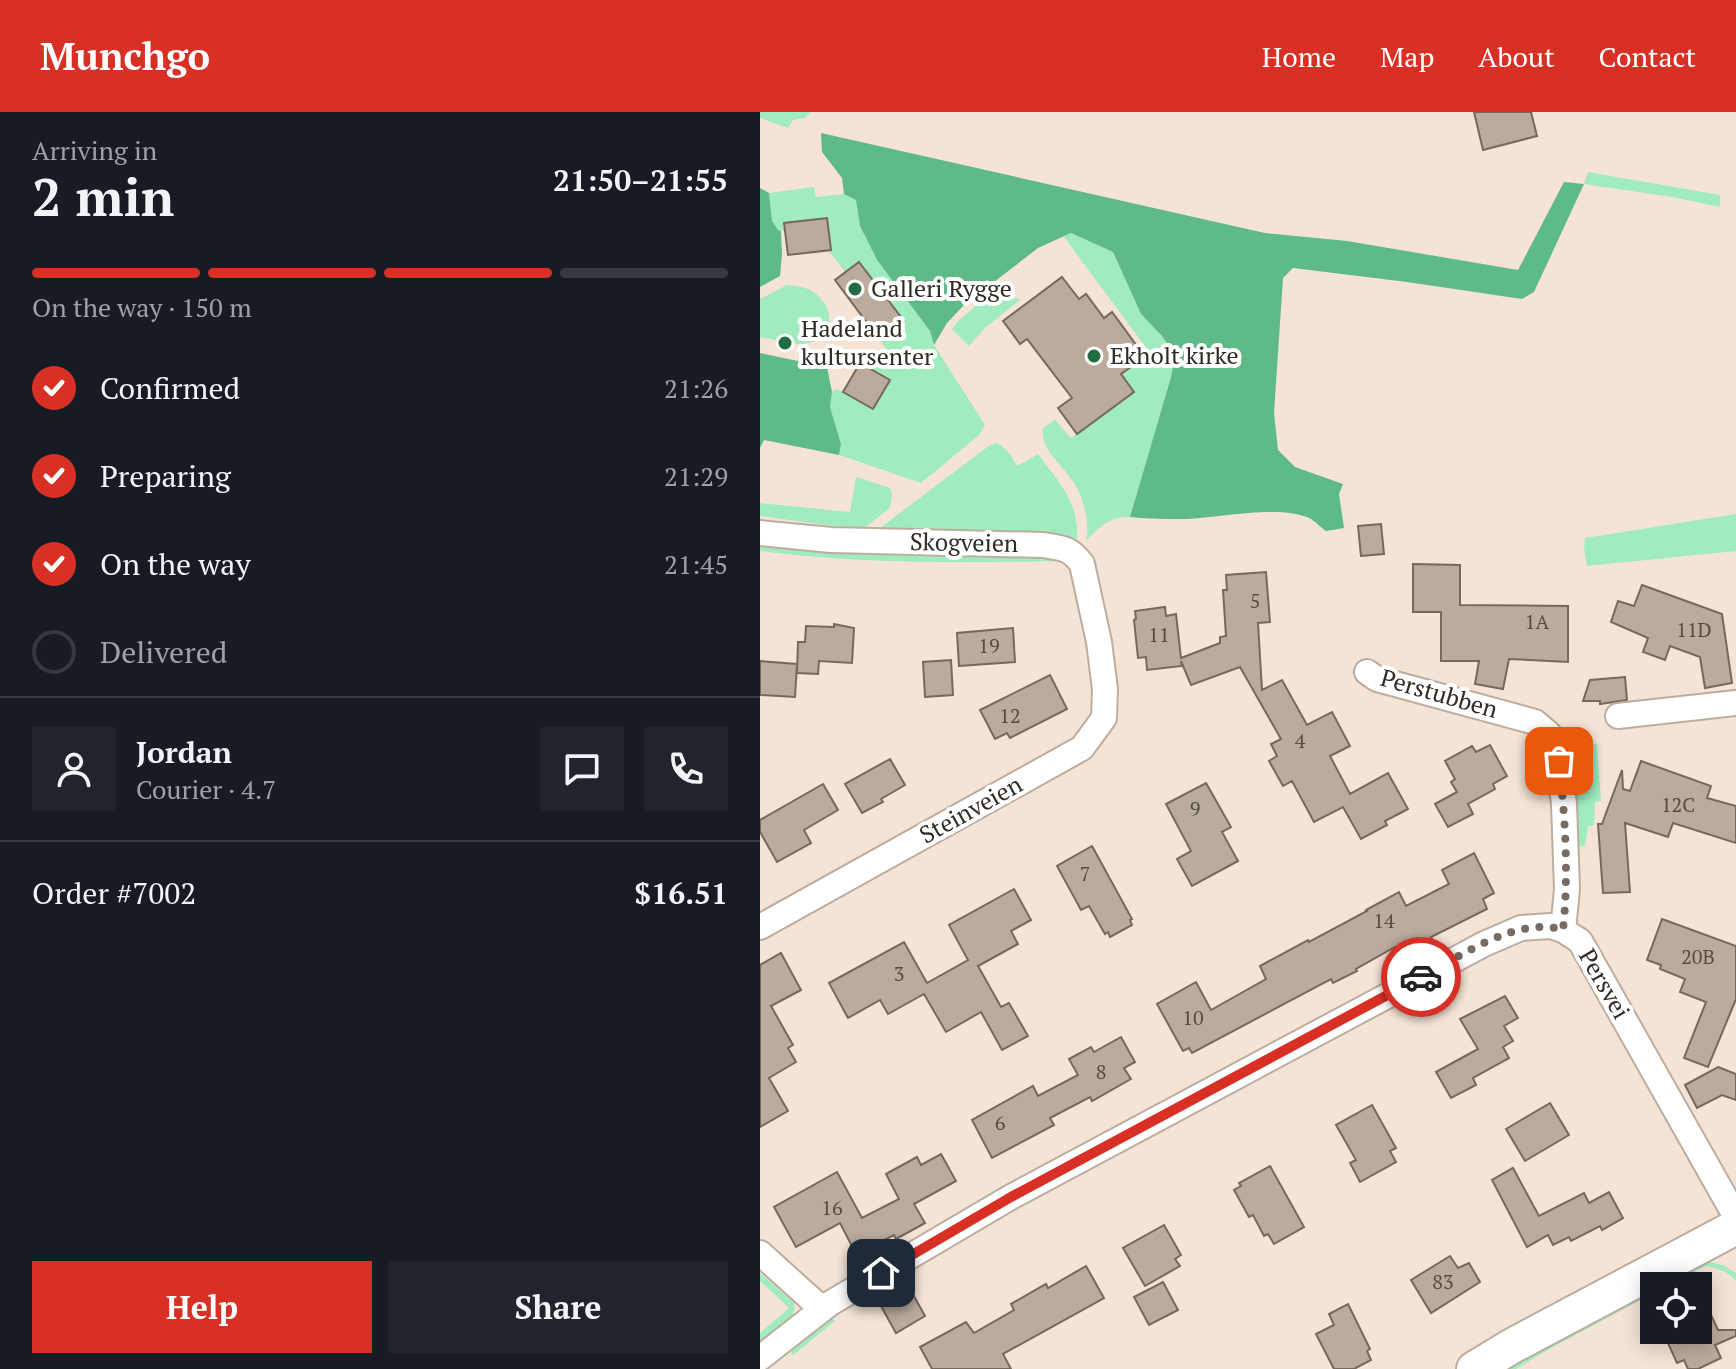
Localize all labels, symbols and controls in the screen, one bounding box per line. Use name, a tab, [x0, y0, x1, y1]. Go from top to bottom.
text: Munchgo	[40, 31, 210, 81]
text: Home	[1262, 38, 1336, 75]
text: Map	[1380, 38, 1434, 75]
text: About	[1478, 38, 1555, 75]
text: Contact	[1599, 38, 1696, 75]
text: Arriving in	[32, 133, 157, 167]
text: 21:50–21:55	[553, 160, 728, 200]
text: 2 min	[32, 162, 174, 231]
place label: Galleri Rygge	[871, 272, 1012, 304]
marker: Galleri Rygge	[846, 280, 864, 298]
text: On the way · 150 m	[32, 290, 252, 324]
place label: Hadeland kultursenter	[801, 312, 934, 372]
marker: Hadeland kultursenter	[776, 334, 794, 352]
place label: Ekholt kirke	[1110, 339, 1239, 371]
marker: Ekholt kirke	[1085, 347, 1103, 365]
icon: check	[32, 366, 76, 410]
text: Confirmed	[100, 368, 240, 408]
text: 21:26	[664, 371, 728, 405]
icon: check	[32, 454, 76, 498]
text: Preparing	[100, 456, 231, 496]
text: 21:29	[664, 459, 728, 493]
street label: Skogveien	[910, 525, 1018, 559]
icon: check	[32, 542, 76, 586]
text: On the way	[100, 544, 251, 584]
text: 21:45	[664, 547, 728, 581]
house number: 5	[1250, 587, 1260, 614]
house number: 1A	[1525, 608, 1549, 635]
house number: 11D	[1676, 616, 1712, 643]
house number: 11	[1148, 621, 1170, 648]
text: Delivered	[100, 632, 227, 672]
house number: 19	[978, 632, 1000, 659]
street label: Perstubben	[1377, 661, 1502, 725]
house number: 12	[999, 702, 1021, 729]
button: person	[32, 727, 116, 811]
button: chat	[540, 727, 624, 811]
button: phone	[644, 727, 728, 811]
house number: 4	[1295, 727, 1306, 754]
pin	[1525, 727, 1593, 795]
text: Jordan	[136, 732, 232, 772]
icon: bag	[1537, 739, 1581, 783]
street label: Steinveien	[913, 768, 1028, 850]
text: Courier · 4.7	[136, 772, 276, 806]
house number: 12C	[1661, 791, 1695, 818]
house number: 9	[1190, 795, 1200, 822]
house number: 7	[1080, 860, 1090, 887]
text: Order #7002	[32, 873, 196, 913]
text: $16.51	[634, 873, 728, 913]
house number: 14	[1373, 907, 1395, 934]
courier	[1381, 937, 1461, 1017]
street label: Persvei	[1572, 942, 1638, 1025]
house number: 20B	[1681, 943, 1715, 970]
icon: car	[1399, 955, 1443, 999]
house number: 3	[894, 960, 904, 987]
house number: 10	[1182, 1004, 1204, 1031]
house number: 8	[1096, 1058, 1106, 1085]
house number: 6	[995, 1109, 1006, 1136]
house number: 16	[821, 1194, 843, 1221]
pin	[847, 1239, 915, 1307]
icon: home	[859, 1251, 903, 1295]
button: Help	[32, 1261, 372, 1353]
button: Share	[388, 1261, 728, 1353]
house number: 83	[1432, 1268, 1454, 1295]
map controls	[1640, 1272, 1712, 1344]
button: locate	[1640, 1272, 1712, 1344]

